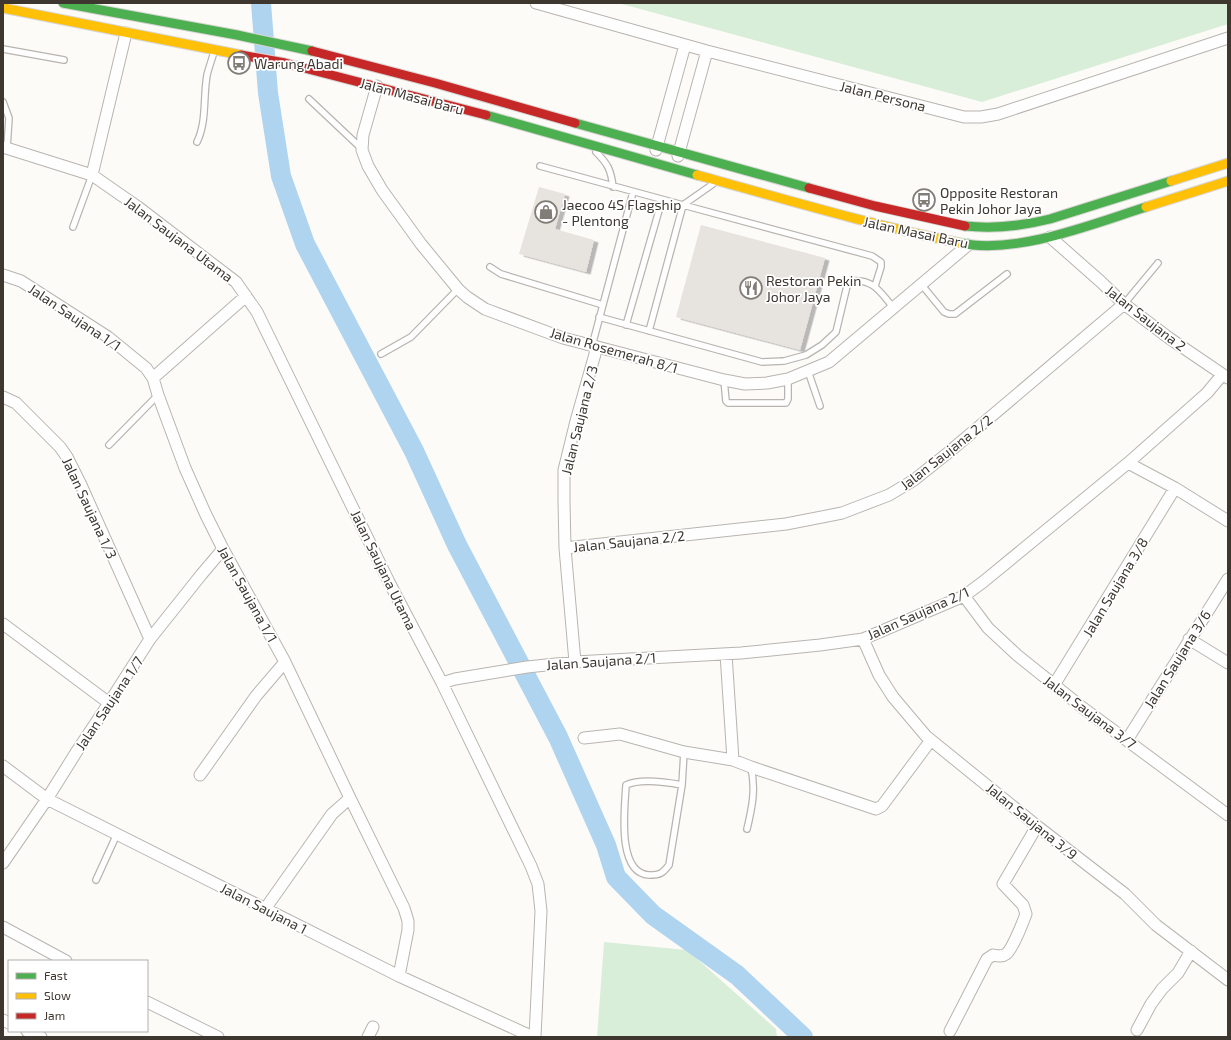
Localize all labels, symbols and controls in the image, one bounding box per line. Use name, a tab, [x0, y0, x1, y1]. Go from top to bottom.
bus stop icon: Warung Abadi	[226, 50, 252, 76]
place label: Warung Abadi	[254, 55, 343, 72]
street label: Jalan Masai Baru	[358, 74, 466, 118]
street label: Jalan Persona	[838, 77, 928, 115]
place label: Opposite Restoran Pekin Johor Jaya	[940, 184, 1058, 217]
bus stop icon: Opposite Restoran Pekin Johor Jaya	[911, 187, 937, 213]
street label: Jalan Saujana Utama	[121, 193, 237, 285]
place label: Jaecoo 4S Flagship - Plentong	[562, 196, 681, 229]
shop icon: Jaecoo 4S Flagship - Plentong	[533, 199, 559, 225]
street label: Jalan Masai Baru	[862, 213, 970, 251]
place label: Restoran Pekin Johor Jaya	[766, 272, 861, 305]
restaurant icon: Restoran Pekin Johor Jaya	[738, 275, 764, 301]
street label: Jalan Saujana 1/1	[26, 280, 124, 354]
street label: Jalan Saujana 2	[1103, 281, 1190, 355]
street label: Jalan Rosemerah 8/1	[548, 324, 680, 376]
street label: Jalan Saujana 2/3	[557, 364, 601, 476]
street label: Jalan Saujana 2/2	[897, 411, 996, 493]
street label: Jalan Saujana 1/3	[59, 455, 121, 561]
street label: Jalan Saujana Utama	[348, 507, 420, 633]
street label: Jalan Saujana 2/2	[572, 527, 686, 555]
street label: Jalan Saujana 3/8	[1079, 534, 1151, 640]
street label: Jalan Saujana 1/1	[214, 543, 282, 645]
street label: Jalan Saujana 2/1	[864, 583, 972, 643]
street label: Jalan Saujana 3/6	[1140, 607, 1214, 711]
street label: Jalan Saujana 2/1	[546, 649, 656, 673]
street label: Jalan Saujana 1/7	[71, 653, 147, 753]
street label: Jalan Saujana 3/7	[1040, 672, 1140, 752]
street label: Jalan Saujana 3/9	[983, 779, 1081, 863]
street label: Jalan Saujana 1	[218, 879, 310, 937]
legend	[8, 960, 148, 1032]
text: Fast	[44, 968, 68, 982]
text: Slow	[44, 988, 71, 1002]
text: Jam	[44, 1008, 65, 1022]

